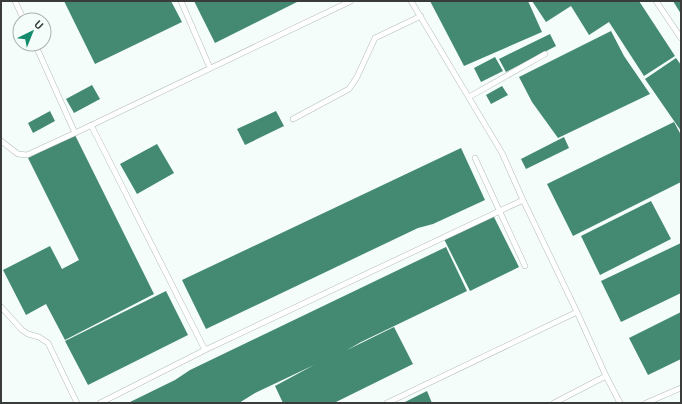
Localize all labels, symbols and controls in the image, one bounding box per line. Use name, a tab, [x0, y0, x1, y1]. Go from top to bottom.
north arrow	[12, 12, 52, 52]
text: U	[31, 18, 46, 32]

